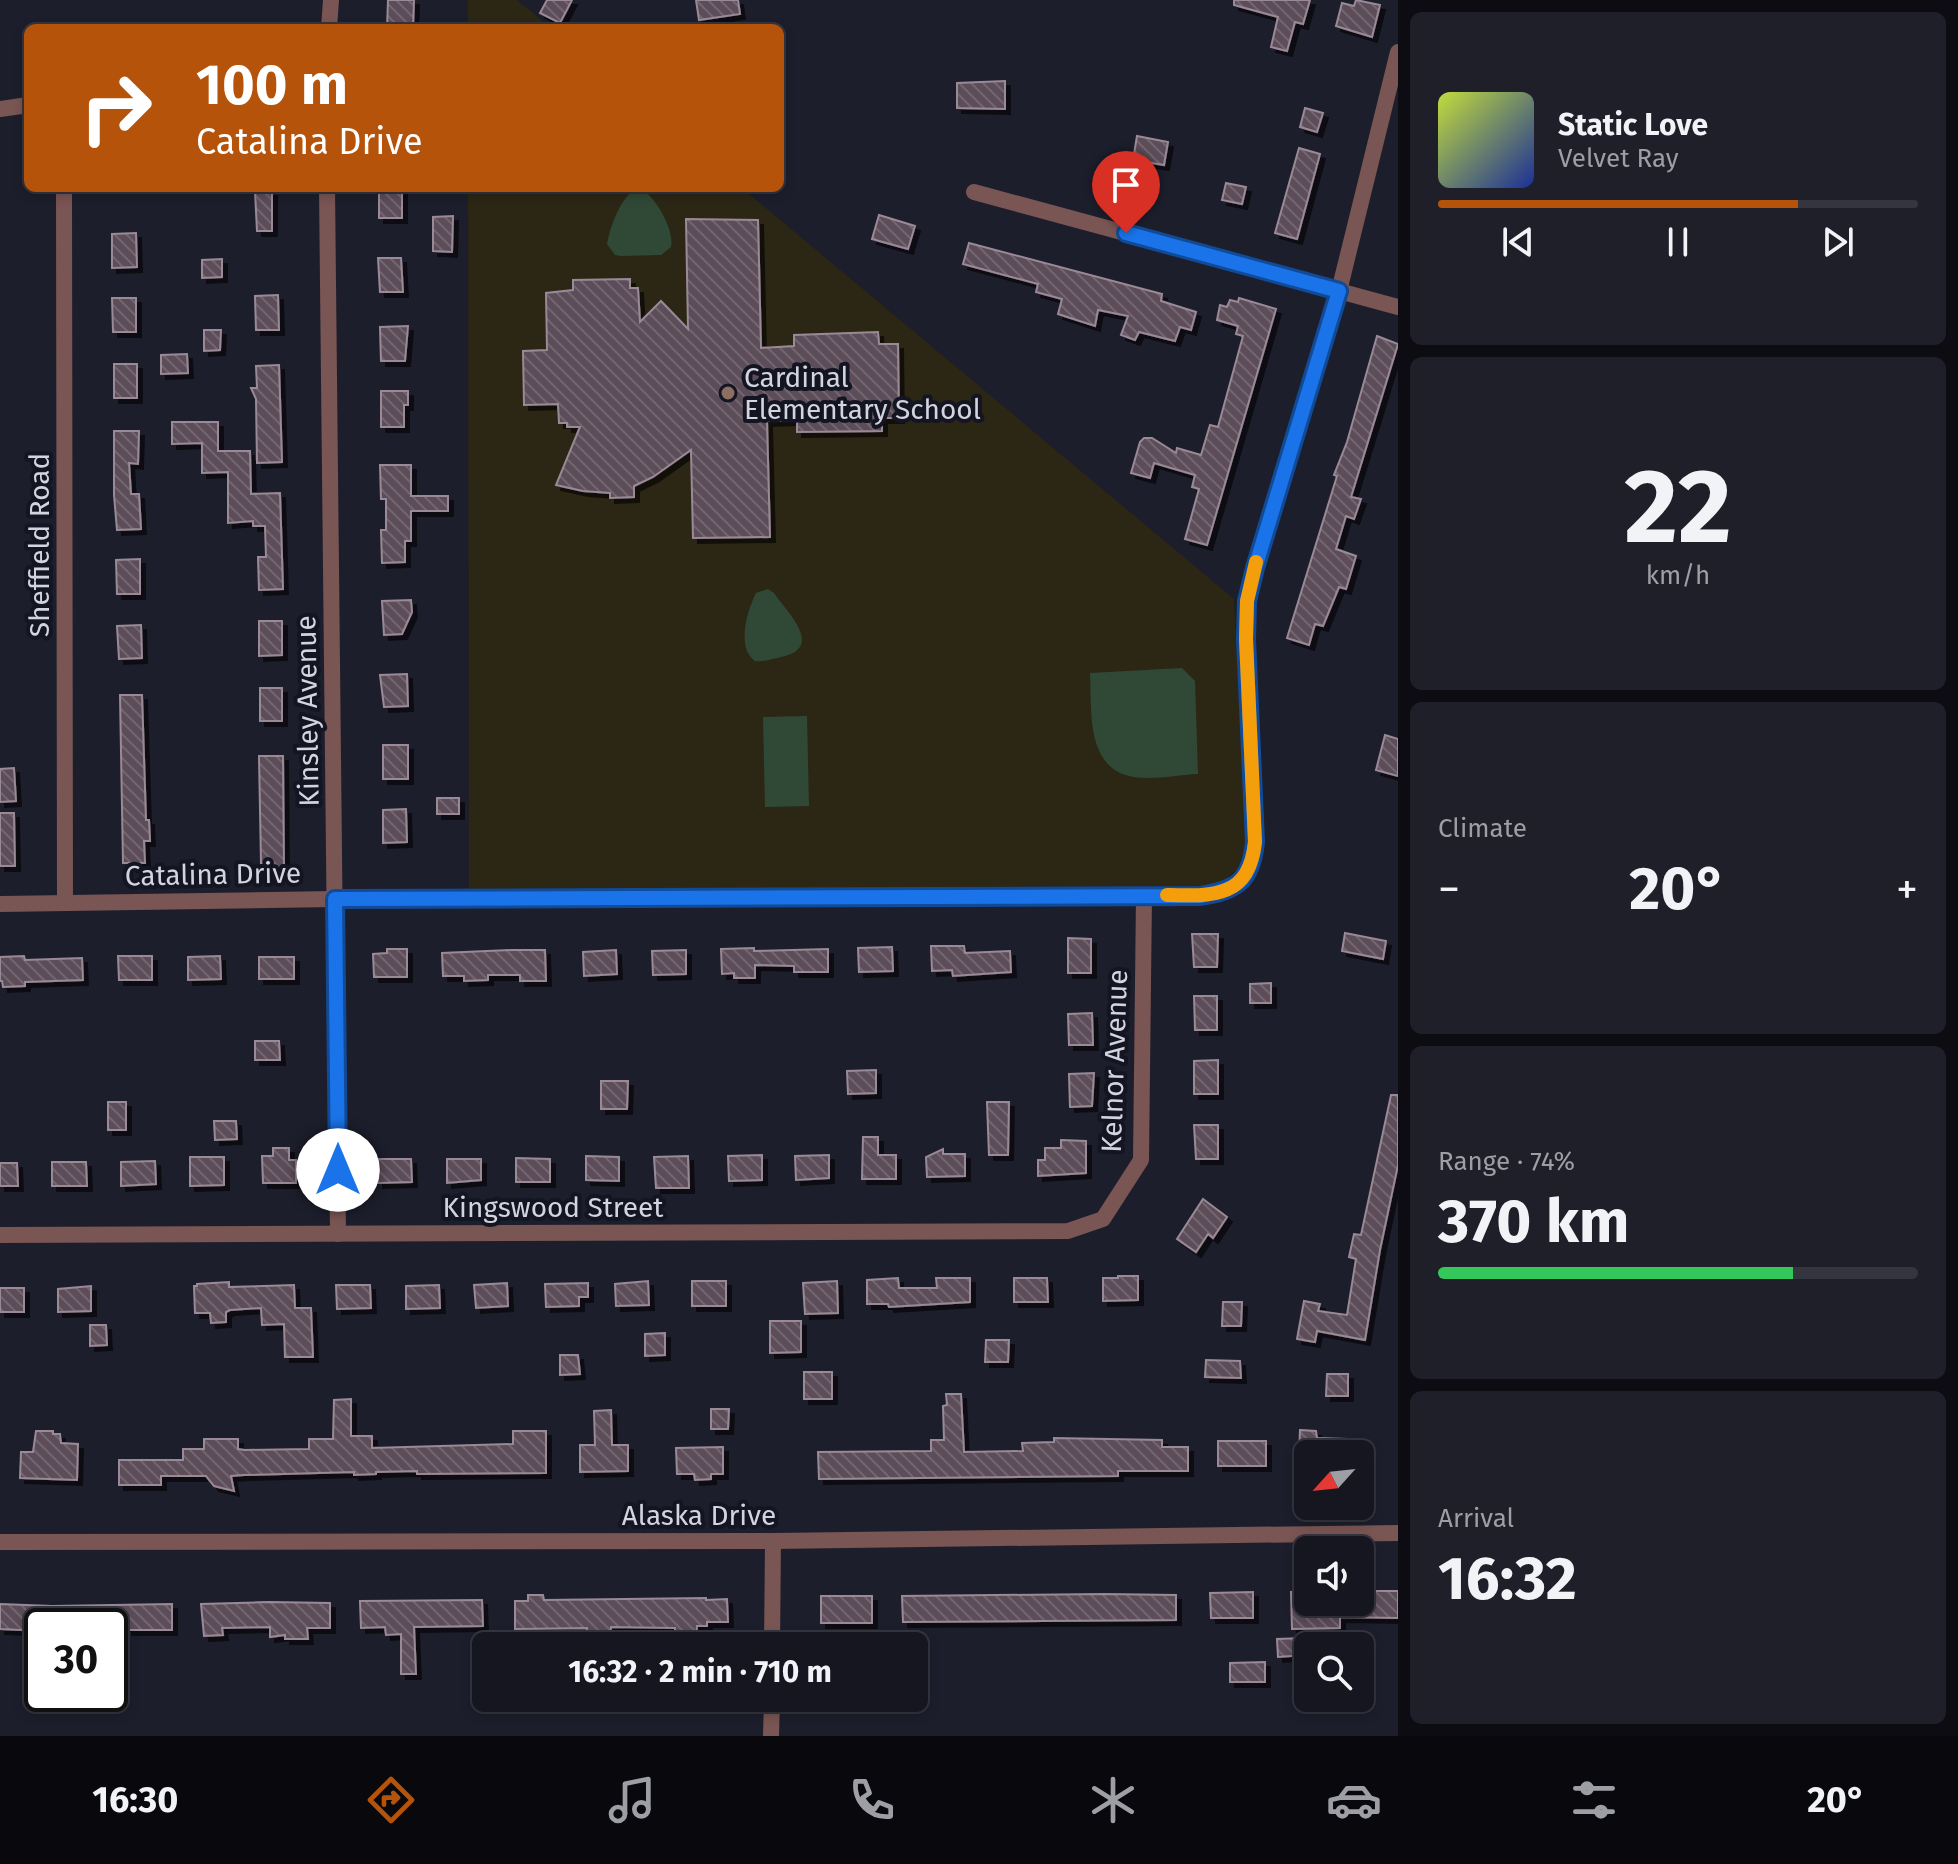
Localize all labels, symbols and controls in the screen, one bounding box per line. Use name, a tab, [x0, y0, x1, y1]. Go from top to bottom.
text: 100 m	[196, 52, 348, 119]
icon: right	[64, 56, 168, 160]
text: Static Love	[1558, 107, 1708, 143]
text: Catalina Drive	[196, 120, 423, 164]
text: Velvet Ray	[1558, 143, 1678, 174]
pin	[1092, 151, 1160, 233]
icon: arrive	[1104, 163, 1148, 207]
icon: previous	[1496, 220, 1540, 264]
icon: pause	[1656, 220, 1700, 264]
icon: next	[1816, 220, 1860, 264]
place label: Cardinal Elementary School	[744, 361, 981, 426]
marker: Cardinal Elementary School	[719, 384, 737, 402]
text: 22	[1624, 445, 1732, 570]
street label: Sheffield Road	[23, 453, 56, 637]
text: km/h	[1646, 560, 1710, 591]
street label: Kinsley Avenue	[289, 615, 326, 807]
text: Climate	[1438, 813, 1527, 844]
text: 20°	[1629, 853, 1727, 925]
street label: Catalina Drive	[125, 856, 301, 893]
text: −	[1438, 863, 1460, 916]
text: +	[1896, 863, 1918, 916]
street label: Kelnor Avenue	[1095, 969, 1134, 1153]
position arrow	[296, 1128, 380, 1212]
text: Range · 74%	[1438, 1146, 1575, 1177]
text: 370 km	[1438, 1186, 1629, 1258]
street label: Kingswood Street	[443, 1191, 664, 1224]
north arrow	[1294, 1440, 1374, 1520]
map controls	[1294, 1440, 1374, 1712]
street label: Alaska Drive	[622, 1499, 776, 1532]
text: Arrival	[1438, 1503, 1514, 1534]
button: sound	[1294, 1536, 1374, 1616]
text: 16:32	[1438, 1543, 1577, 1615]
speed limit sign: 30	[24, 1608, 128, 1712]
button: search	[1294, 1632, 1374, 1712]
text: 16:32 · 2 min · 710 m	[568, 1654, 832, 1690]
icon: directions	[363, 1772, 419, 1828]
icon: music	[604, 1772, 660, 1828]
icon: phone	[844, 1772, 900, 1828]
icon: climate	[1085, 1772, 1141, 1828]
icon: car	[1326, 1772, 1382, 1828]
icon: filters	[1566, 1772, 1622, 1828]
text: 16:30	[92, 1778, 178, 1822]
text: 20°	[1807, 1778, 1866, 1822]

